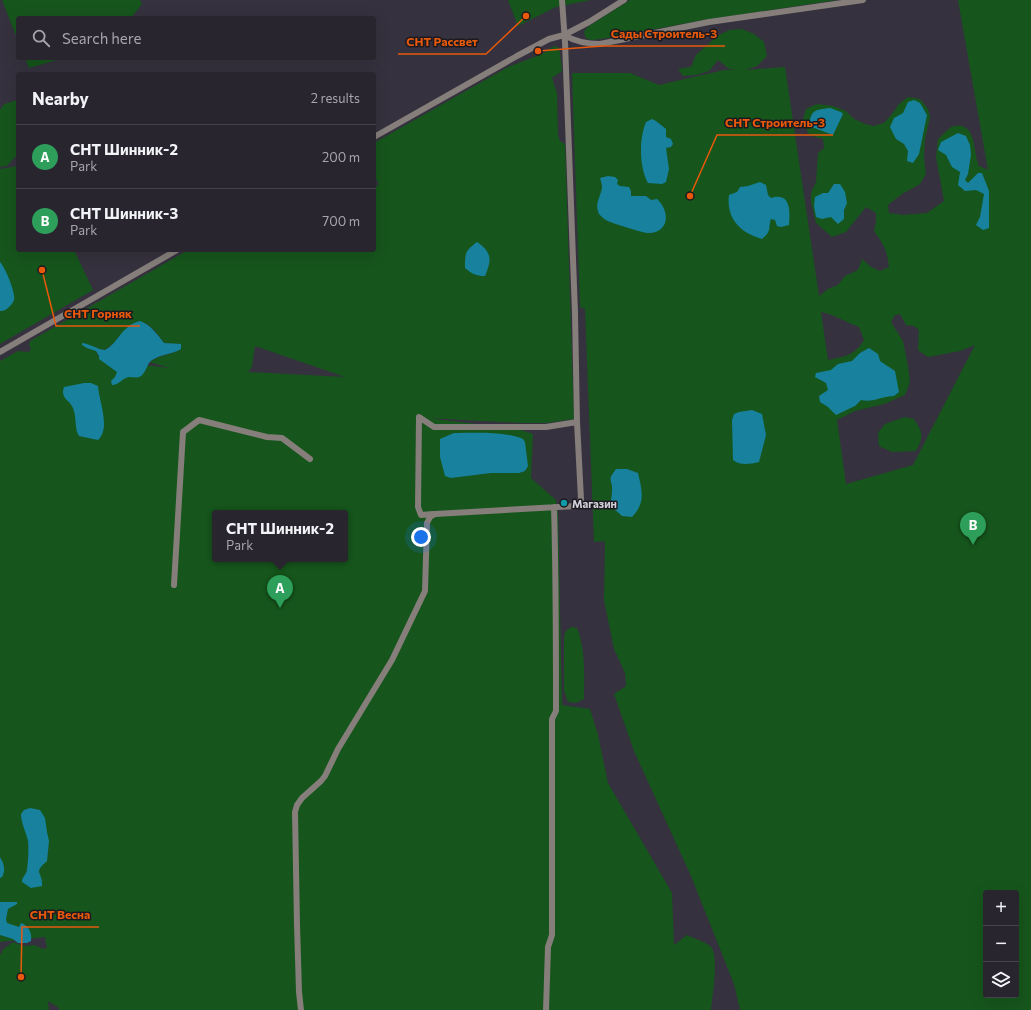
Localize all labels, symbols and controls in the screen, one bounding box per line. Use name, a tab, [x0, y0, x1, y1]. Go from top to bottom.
search box	[16, 16, 376, 60]
callout: Сады Строитель-3	[603, 22, 725, 46]
text: Сады Строитель-3	[611, 26, 717, 40]
icon: search	[30, 27, 52, 49]
text: Search here	[62, 29, 141, 47]
callout: СНТ Рассвет	[398, 30, 486, 54]
text: СНТ Рассвет	[406, 34, 478, 48]
text: Nearby	[32, 88, 89, 109]
text: 2 results	[311, 90, 360, 106]
callout: СНТ Строитель-3	[717, 111, 833, 135]
text: СНТ Строитель-3	[725, 115, 825, 129]
text: СНТ Шинник-2	[70, 140, 178, 158]
text: A	[40, 149, 50, 165]
text: 200 m	[322, 149, 360, 165]
text: Park	[70, 158, 97, 174]
text: СНТ Шинник-3	[70, 204, 178, 222]
text: B	[41, 213, 49, 229]
text: 700 m	[322, 213, 360, 229]
text: Park	[70, 222, 97, 238]
callout: СНТ Горняк	[56, 302, 140, 326]
text: СНТ Горняк	[64, 306, 132, 320]
place label: Магазин	[572, 497, 617, 510]
marker: Магазин	[559, 498, 569, 508]
popup	[212, 510, 348, 562]
pin: B	[960, 512, 986, 545]
text: СНТ Шинник-2	[226, 519, 334, 537]
your location	[411, 527, 431, 547]
text: Park	[226, 537, 253, 553]
pin: A	[267, 575, 293, 608]
map controls	[983, 890, 1019, 998]
button: +	[983, 890, 1019, 926]
callout: СНТ Весна	[22, 903, 99, 927]
text: СНТ Весна	[30, 907, 90, 921]
button: −	[983, 926, 1019, 962]
button: layers	[983, 962, 1019, 998]

